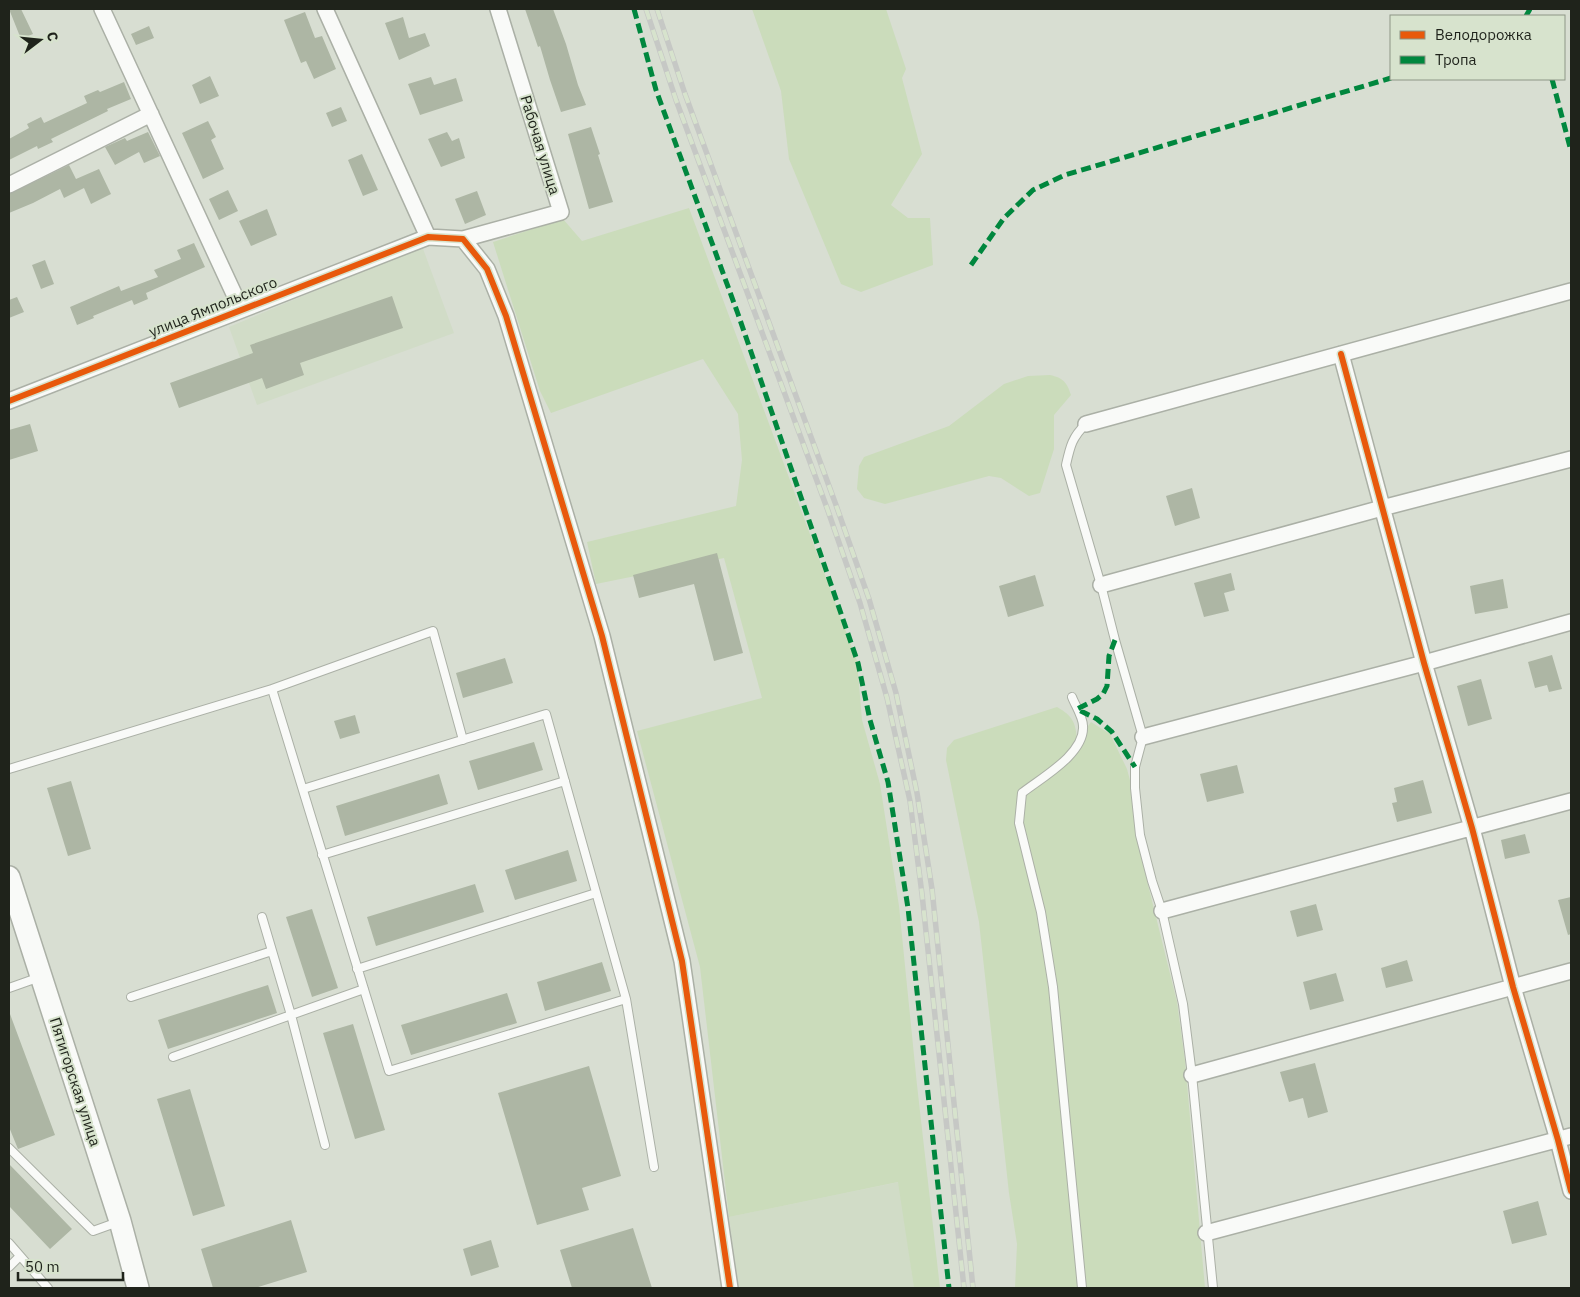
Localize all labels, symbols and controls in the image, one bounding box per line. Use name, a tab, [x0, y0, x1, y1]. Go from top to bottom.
north arrow	[15, 15, 65, 65]
legend	[1390, 15, 1565, 80]
text: Велодорожка	[1435, 25, 1532, 44]
text: С	[43, 30, 62, 43]
text: Тропа	[1435, 50, 1477, 69]
street label: Рабочая улица	[516, 93, 565, 197]
street label: улица Ямпольского	[146, 272, 280, 341]
street label: Пятигорская улица	[46, 1015, 105, 1149]
scale bar	[18, 1250, 122, 1282]
text: 50 m	[25, 1257, 60, 1276]

